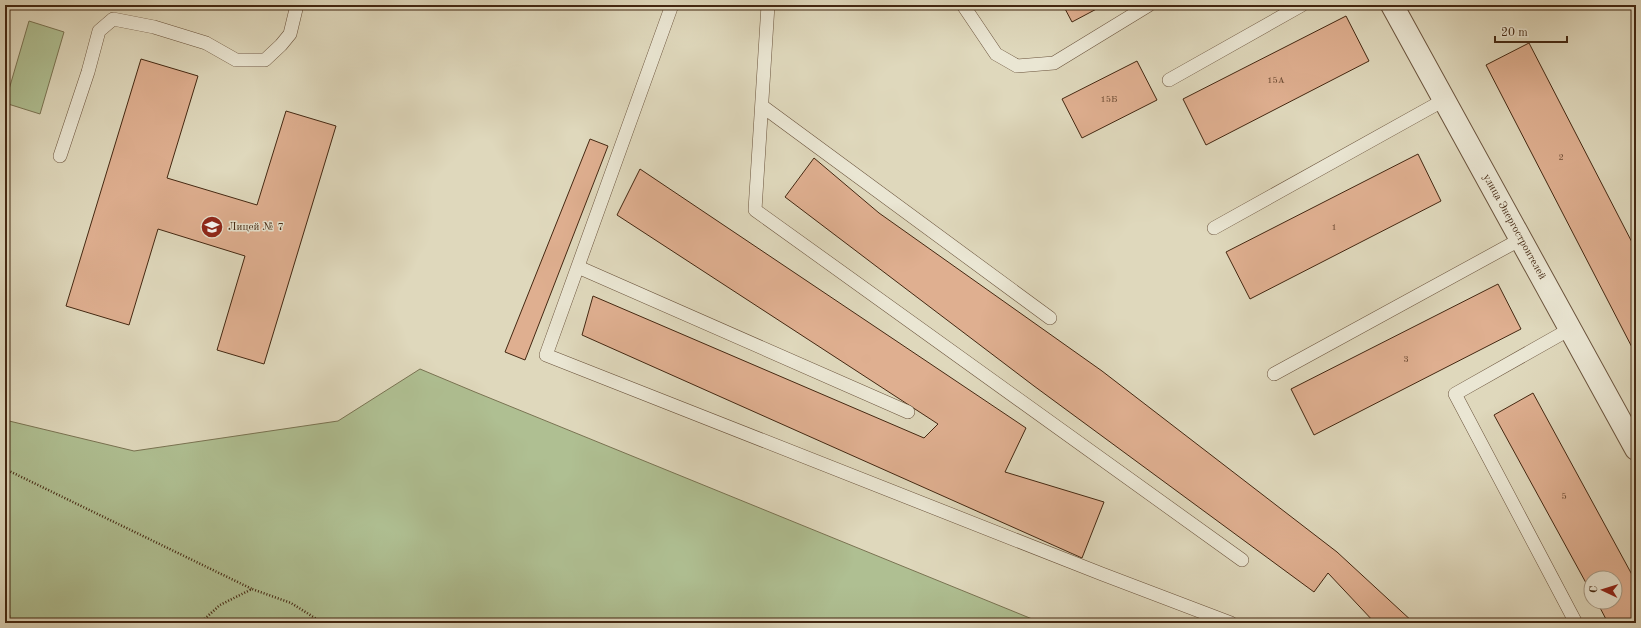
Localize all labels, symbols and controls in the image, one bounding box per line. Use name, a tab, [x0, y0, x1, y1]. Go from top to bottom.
scale bar	[1495, 18, 1567, 44]
text: 20 m	[1501, 27, 1528, 39]
house number: 15А	[1267, 76, 1285, 85]
house number: 15Б	[1101, 95, 1117, 104]
house number: 2	[1558, 153, 1564, 162]
street label: улица Энергостроителей	[1480, 172, 1548, 282]
school or university icon: Лицей № 7	[199, 214, 225, 240]
place label: Лицей № 7	[228, 222, 284, 233]
house number: 1	[1331, 223, 1337, 232]
house number: 3	[1403, 355, 1409, 364]
house number: 5	[1561, 492, 1567, 501]
north arrow	[1583, 570, 1623, 610]
text: С	[1589, 585, 1600, 593]

